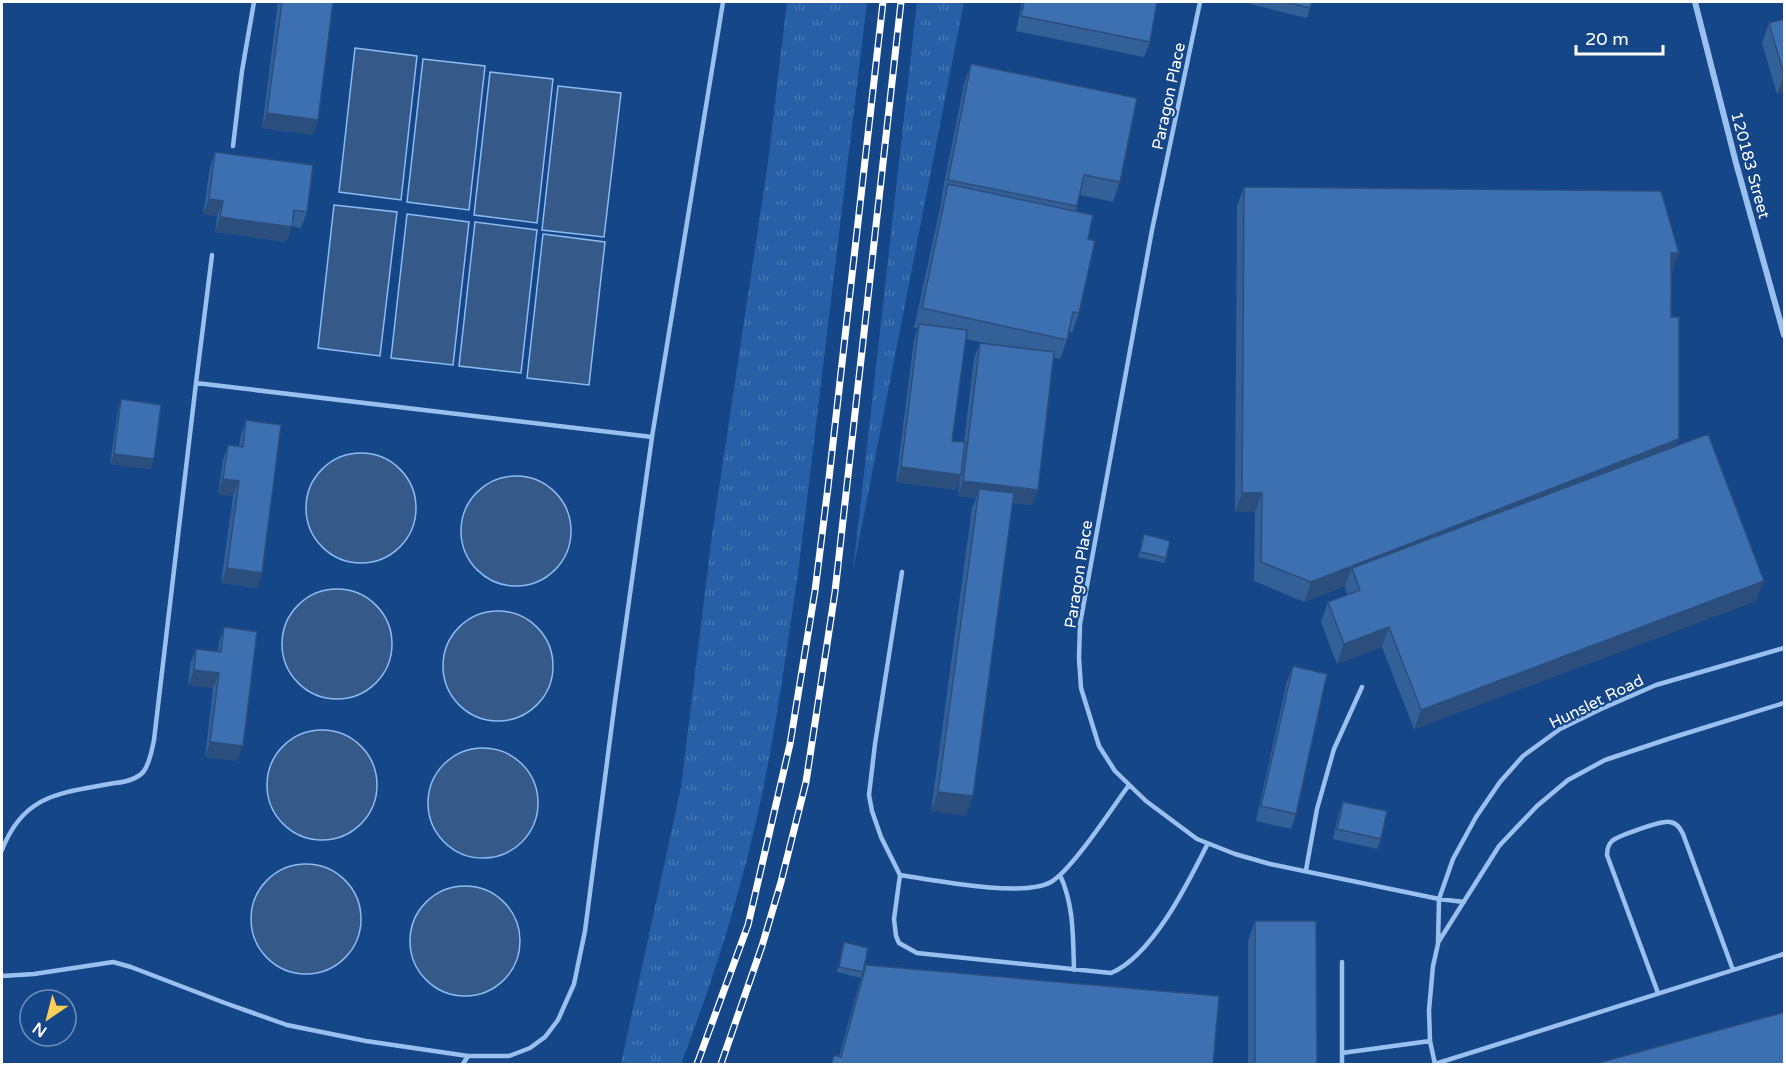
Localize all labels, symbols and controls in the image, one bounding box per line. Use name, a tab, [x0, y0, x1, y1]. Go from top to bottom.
scale bar	[1576, 18, 1663, 56]
text: 20 m	[1585, 28, 1629, 50]
street label: Paragon Place	[1148, 41, 1190, 152]
street label: 120183 Street	[1726, 109, 1774, 221]
street label: Paragon Place	[1061, 519, 1097, 630]
street label: Hunslet Road	[1546, 670, 1647, 733]
north arrow	[18, 988, 78, 1048]
text: N	[29, 1018, 51, 1041]

